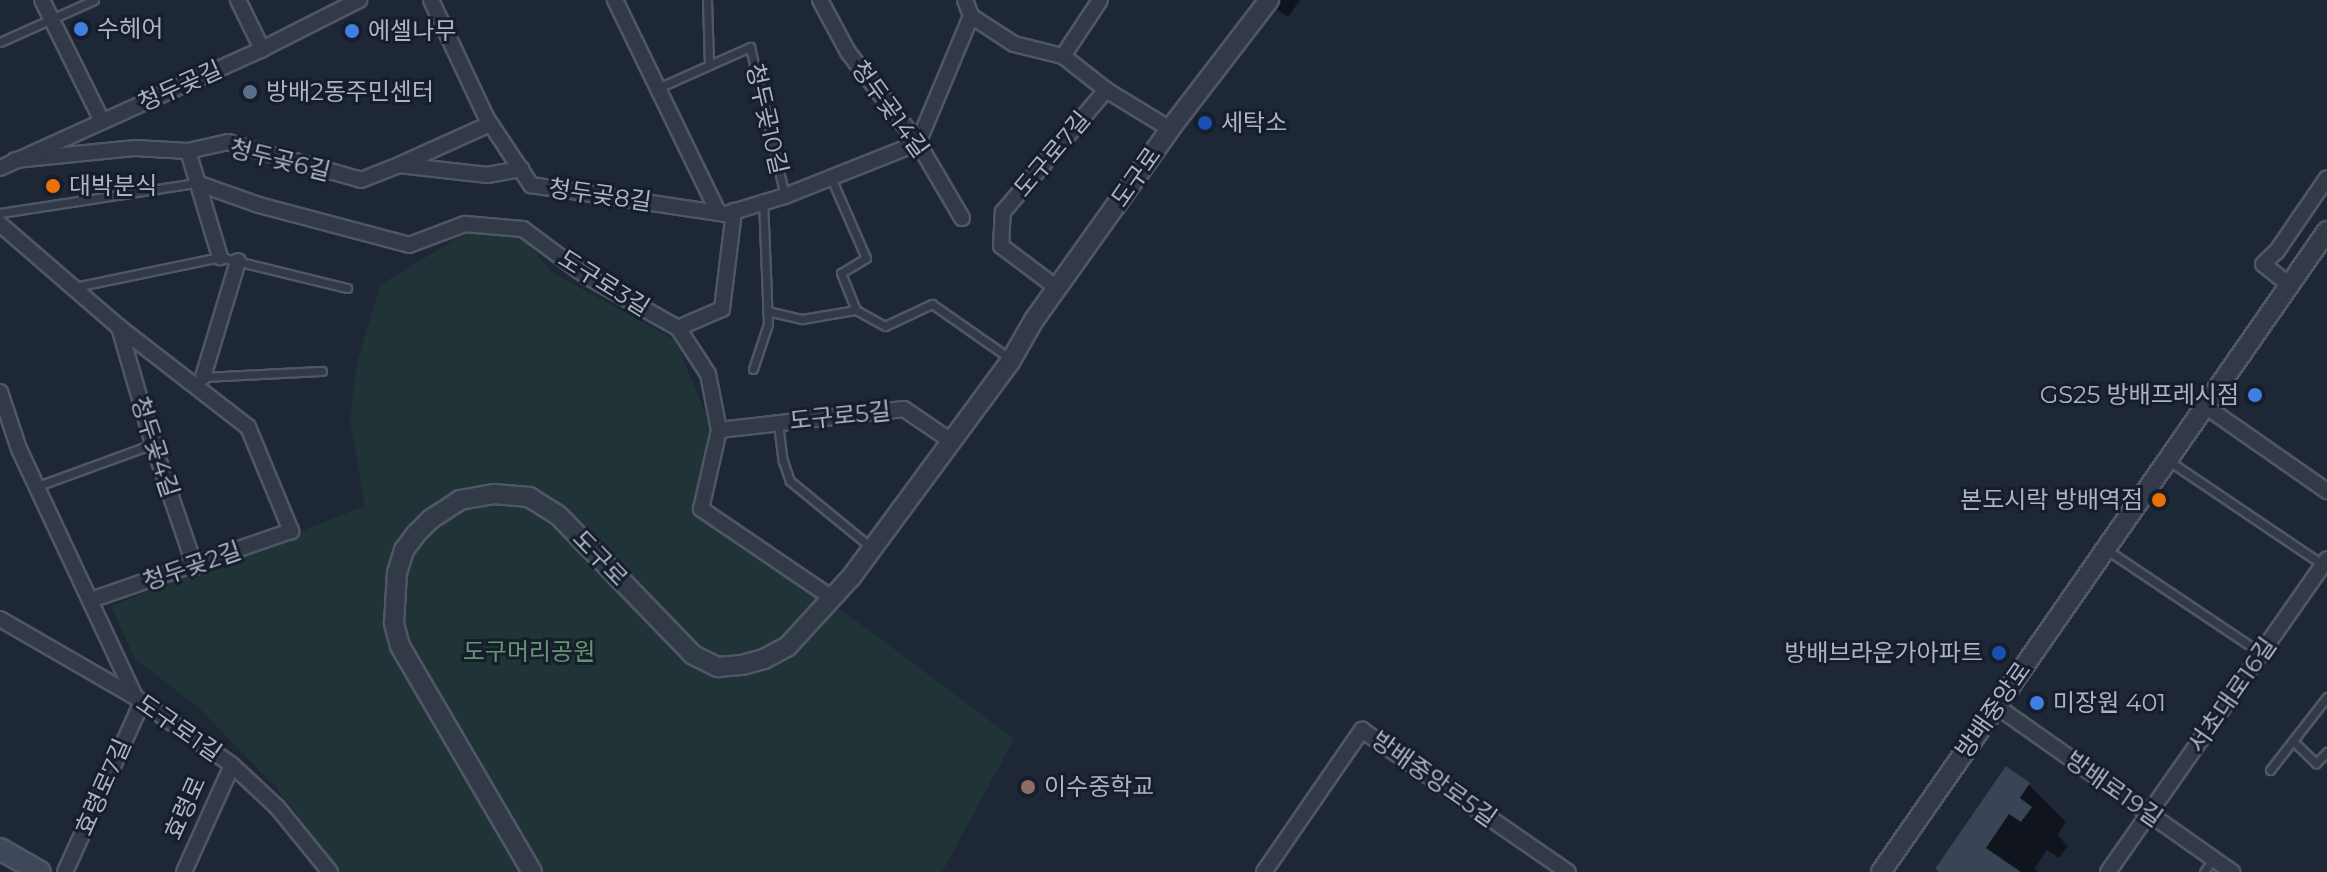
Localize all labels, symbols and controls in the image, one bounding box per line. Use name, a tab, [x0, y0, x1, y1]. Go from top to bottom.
place label: 수헤어	[97, 15, 163, 43]
place label: 에셀나무	[368, 17, 456, 45]
marker: 수헤어	[72, 20, 90, 38]
marker: 에셀나무	[343, 22, 361, 40]
street label: 청두곶길	[134, 55, 226, 117]
street label: 청두곶14길	[845, 55, 935, 163]
street label: 청두곶10길	[740, 61, 794, 177]
place label: 방배2동주민센터	[266, 78, 434, 106]
marker: 방배2동주민센터	[241, 83, 259, 101]
street label: 도구로7길	[1008, 106, 1096, 202]
place label: 세탁소	[1221, 109, 1287, 137]
marker: 세탁소	[1196, 114, 1214, 132]
street label: 청두곶6길	[227, 134, 333, 186]
street label: 도구로	[1105, 142, 1167, 212]
place label: 대박분식	[69, 172, 157, 200]
street label: 청두곶8길	[547, 174, 653, 216]
marker: 대박분식	[44, 177, 62, 195]
street label: 도구로3길	[553, 244, 655, 322]
place label: GS25 방배프레시점	[2040, 381, 2239, 409]
marker: GS25 방배프레시점	[2246, 386, 2264, 404]
street label: 청두곶4길	[125, 393, 185, 501]
street label: 도구로5길	[788, 396, 892, 436]
place label: 본도시락 방배역점	[1960, 486, 2143, 514]
marker: 본도시락 방배역점	[2150, 491, 2168, 509]
street label: 도구로	[567, 524, 633, 592]
street label: 청두곶2길	[139, 536, 245, 596]
street label: 서초대로16길	[2182, 632, 2282, 758]
park label: 도구머리공원	[463, 638, 595, 666]
place label: 방배브라운가아파트	[1784, 639, 1983, 667]
marker: 방배브라운가아파트	[1990, 644, 2008, 662]
street label: 방배중앙로	[1950, 657, 2036, 763]
street label: 도구로1길	[131, 688, 227, 768]
place label: 미장원 401	[2053, 689, 2166, 717]
marker: 미장원 401	[2028, 694, 2046, 712]
street label: 방배중앙로5길	[1366, 725, 1502, 833]
street label: 효령로7길	[69, 734, 137, 840]
street label: 방배로19길	[2060, 745, 2168, 833]
street label: 효령로	[158, 772, 212, 844]
place label: 이수중학교	[1044, 773, 1154, 801]
marker: 이수중학교	[1019, 778, 1037, 796]

